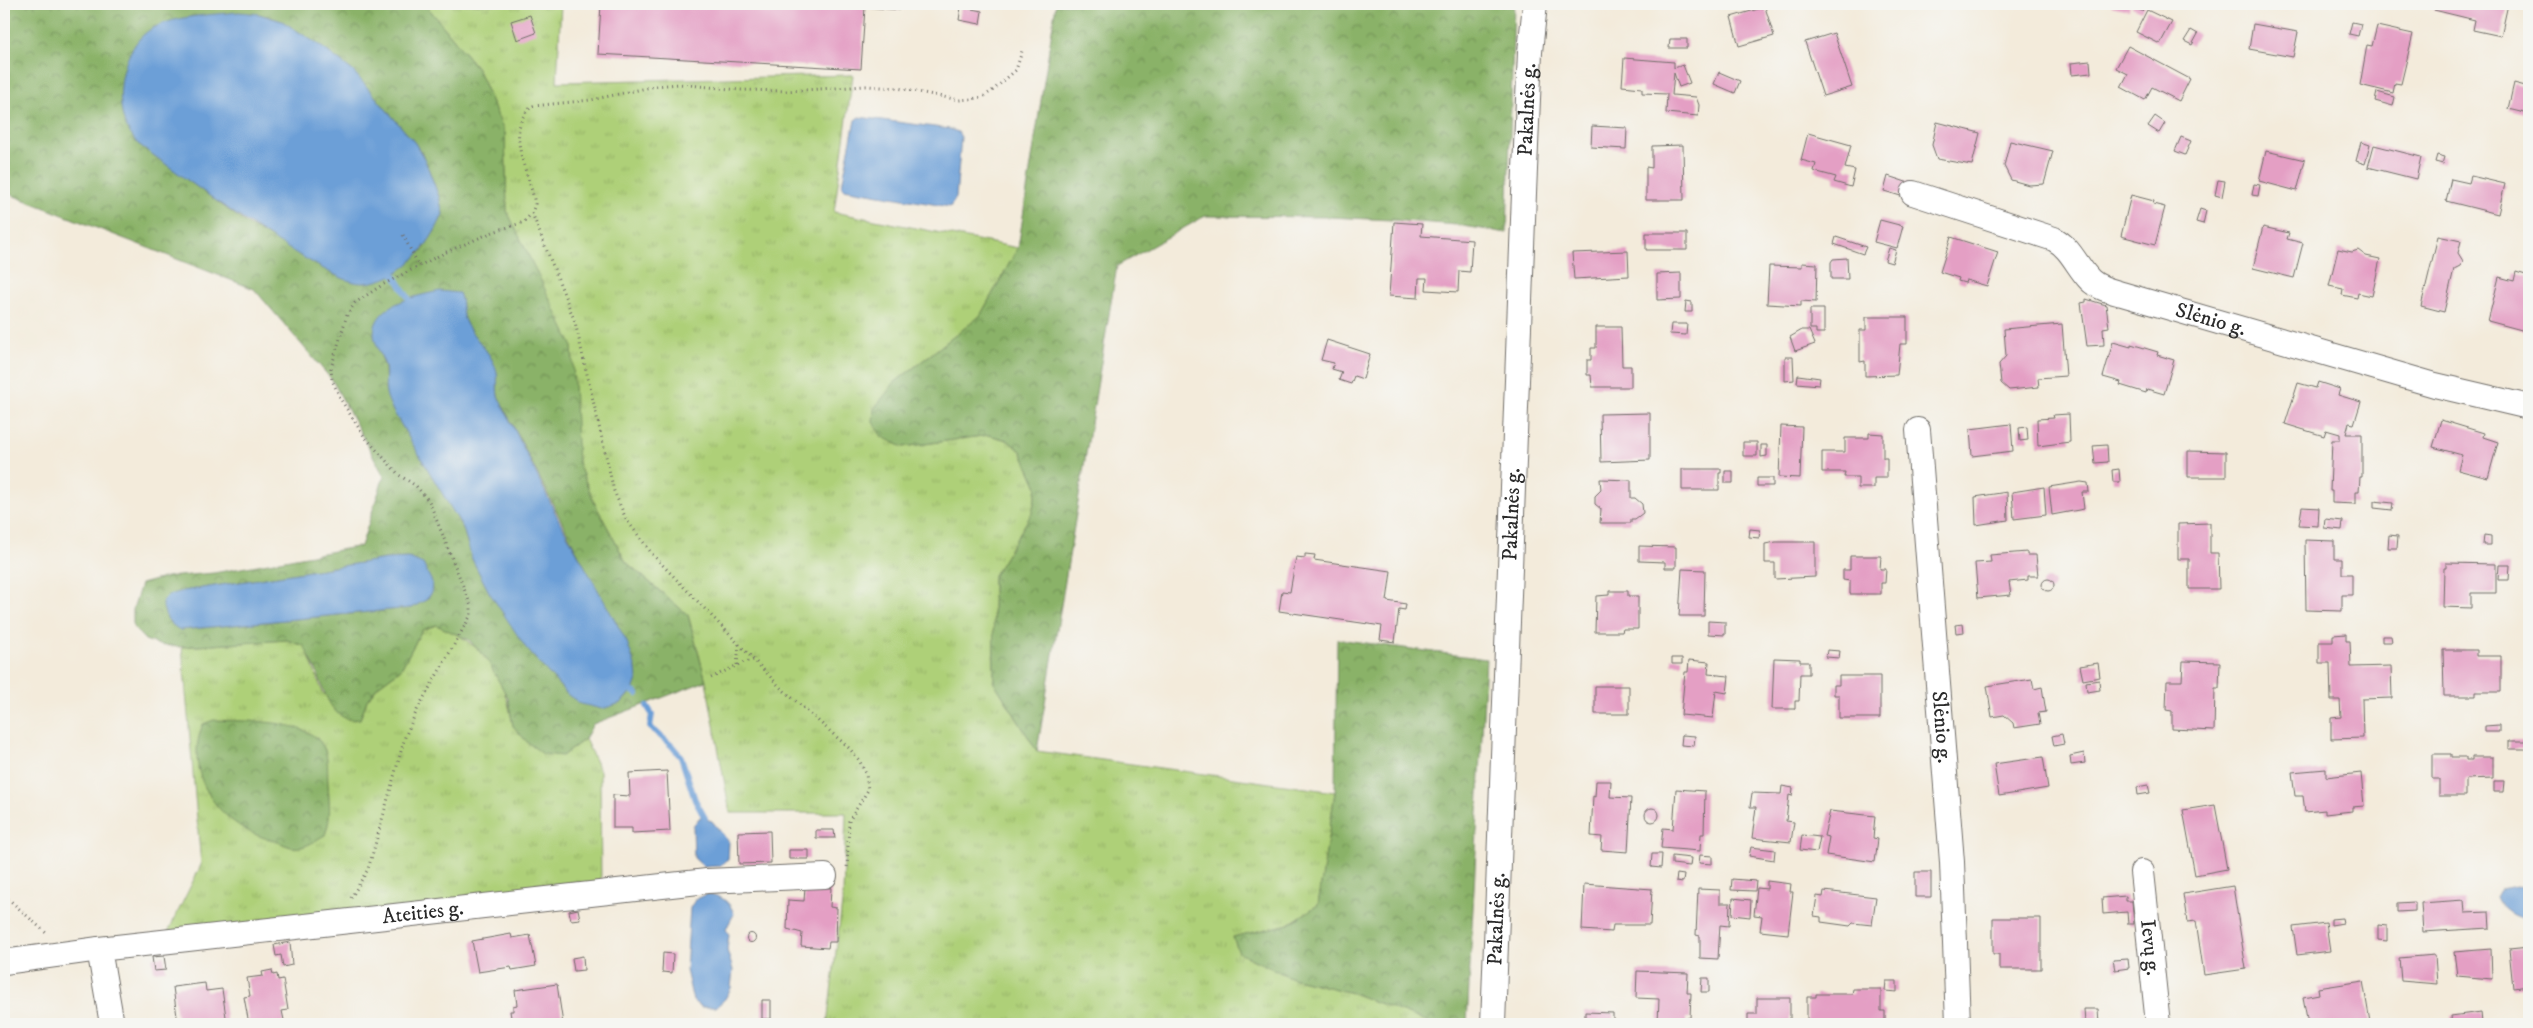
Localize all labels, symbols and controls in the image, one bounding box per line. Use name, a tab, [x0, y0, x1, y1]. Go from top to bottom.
street label: Pakalnės g.	[1513, 63, 1543, 157]
street label: Slėnio g.	[2172, 297, 2249, 342]
street label: Pakalnės g.	[1497, 467, 1527, 561]
street label: Slėnio g.	[1926, 690, 1957, 764]
street label: Pakalnės g.	[1482, 872, 1512, 966]
street label: Ateities g.	[381, 895, 465, 930]
street label: Ievų g.	[2134, 918, 2166, 977]

